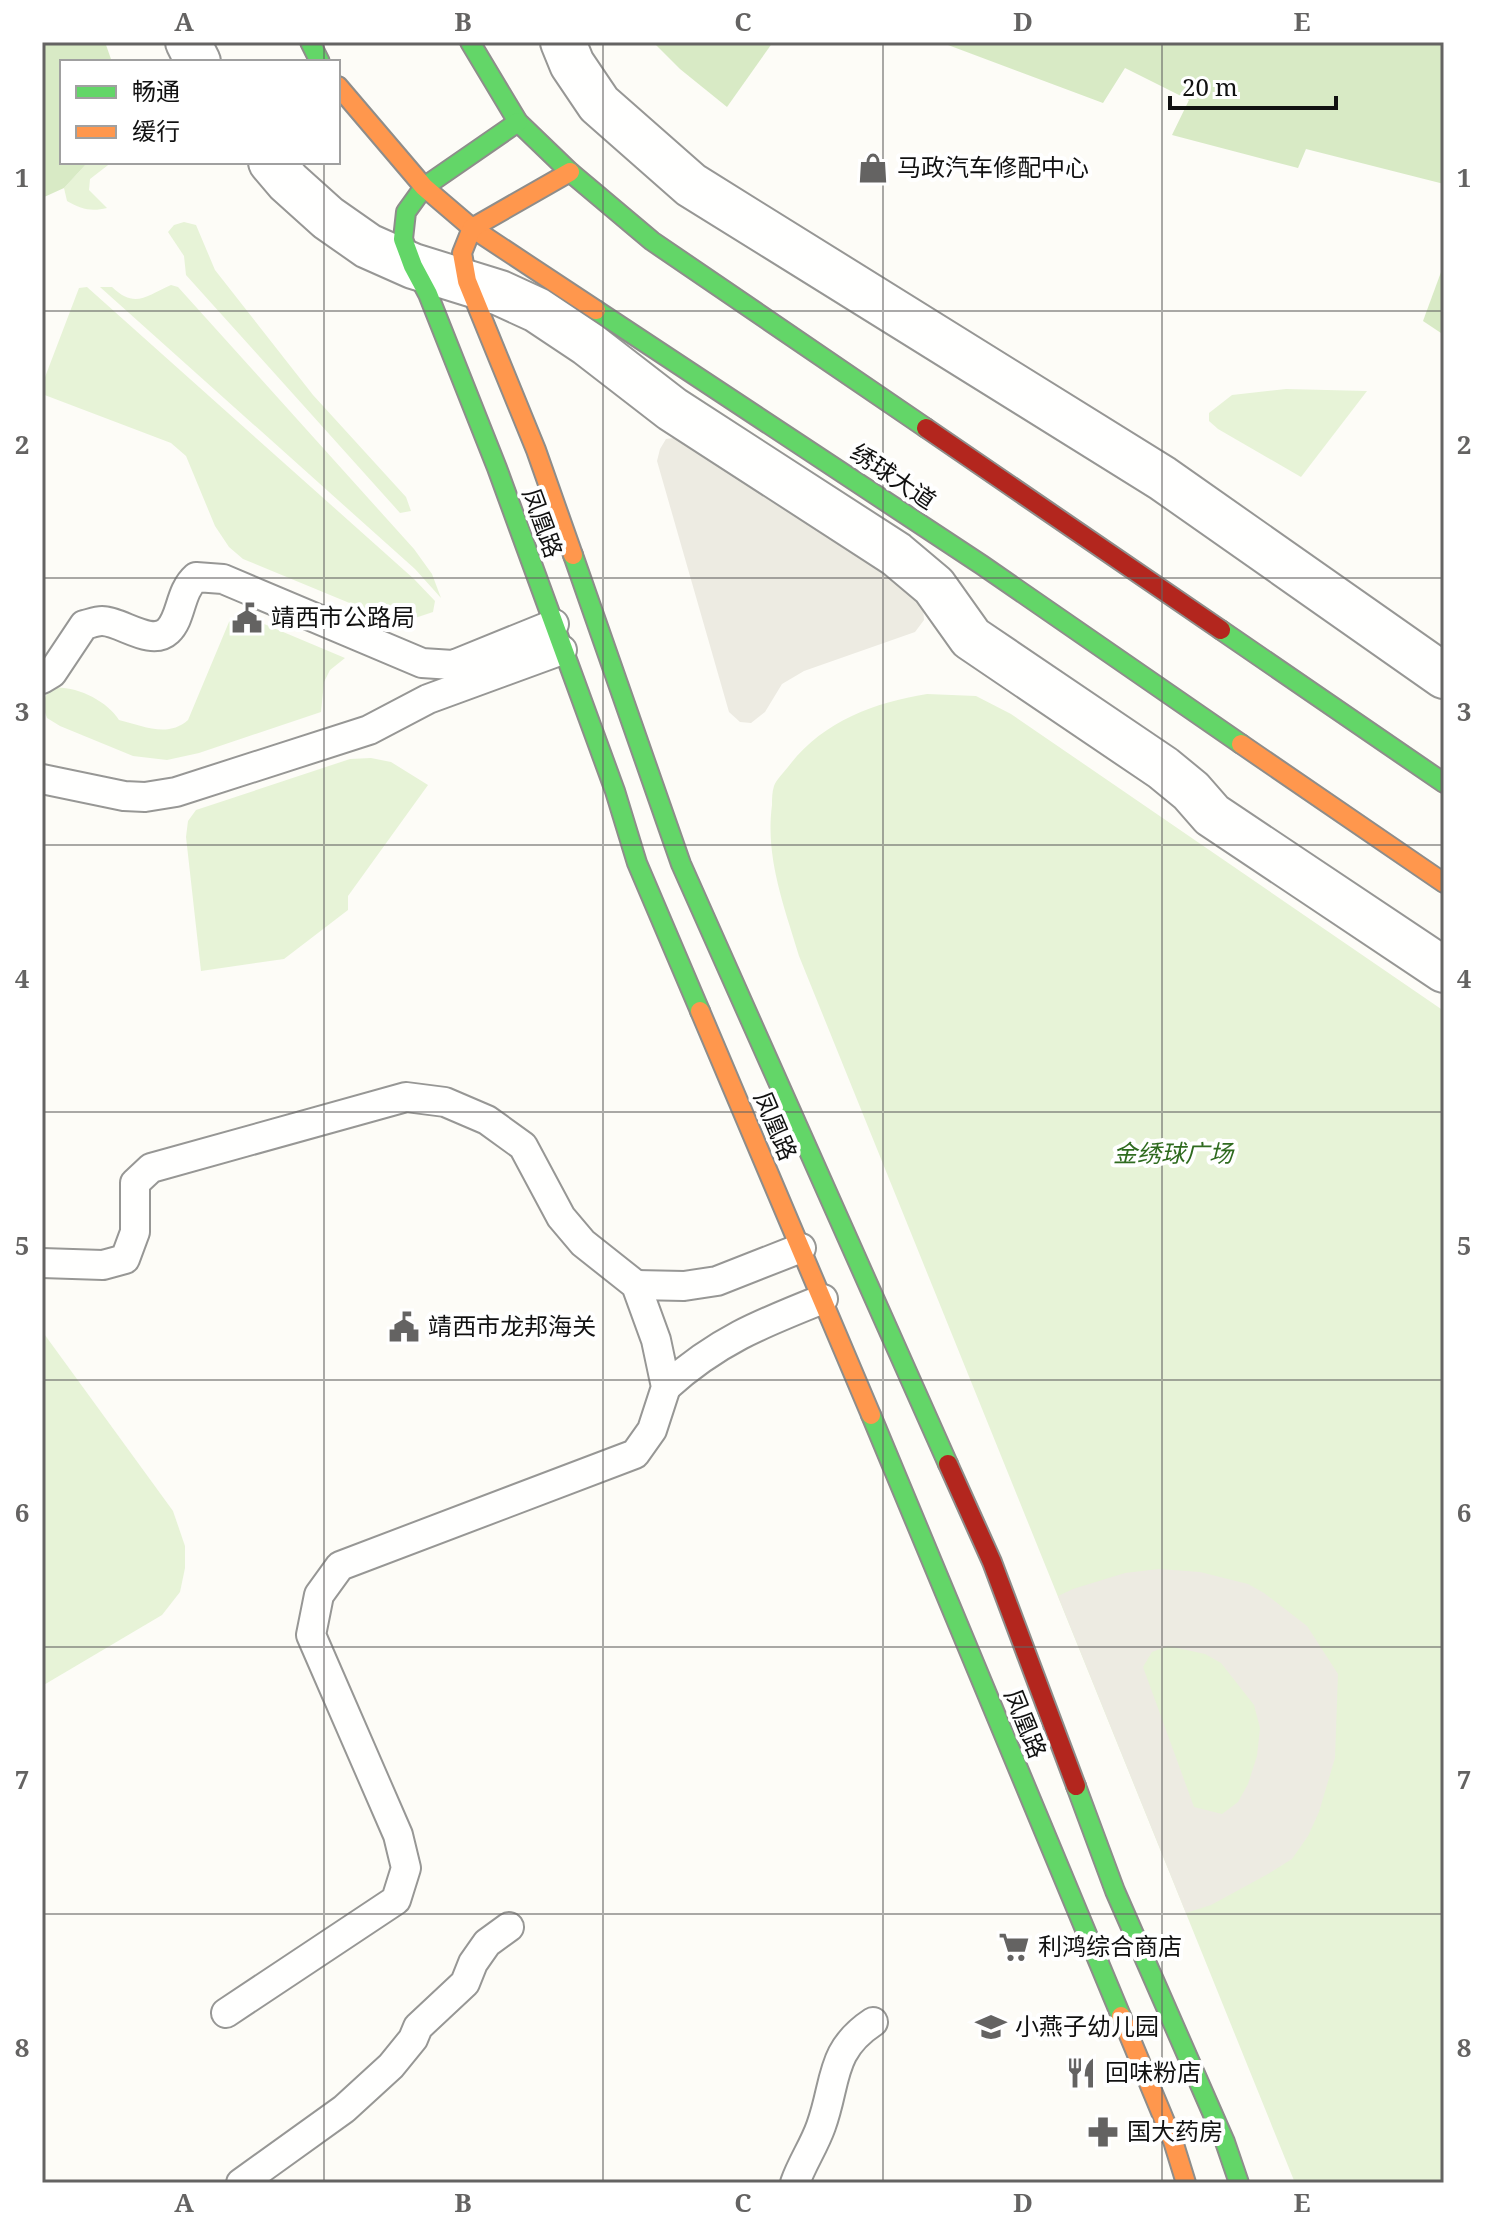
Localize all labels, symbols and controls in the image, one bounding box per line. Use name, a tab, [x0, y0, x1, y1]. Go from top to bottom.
text: A	[174, 3, 194, 39]
text: B	[454, 3, 472, 39]
text: C	[734, 3, 752, 39]
text: D	[1013, 3, 1033, 39]
text: E	[1294, 3, 1311, 39]
legend	[60, 60, 340, 164]
scale bar	[1170, 60, 1336, 110]
text: 20 m	[1182, 70, 1238, 103]
text: 畅通	[132, 74, 180, 107]
text: 缓行	[132, 114, 180, 147]
place label: 马政汽车修配中心	[897, 150, 1089, 183]
shop icon: 马政汽车修配中心	[856, 151, 890, 185]
text: 1	[15, 159, 29, 195]
text: 1	[1457, 159, 1471, 195]
text: 2	[15, 426, 29, 462]
text: 2	[1457, 426, 1471, 462]
street label: 绣球大道	[845, 435, 943, 516]
street label: 凤凰路	[516, 483, 571, 562]
place label: 靖西市公路局	[271, 600, 415, 633]
public building icon: 靖西市公路局	[230, 601, 264, 635]
text: 3	[15, 693, 29, 729]
text: 3	[1457, 693, 1471, 729]
text: 4	[15, 960, 30, 996]
text: 4	[1457, 960, 1472, 996]
street label: 凤凰路	[747, 1086, 806, 1165]
park label: 金绣球广场	[1113, 1136, 1235, 1169]
text: 5	[15, 1227, 29, 1263]
text: 5	[1457, 1227, 1471, 1263]
place label: 靖西市龙邦海关	[428, 1309, 596, 1342]
public building icon: 靖西市龙邦海关	[387, 1310, 421, 1344]
text: 6	[15, 1494, 29, 1530]
text: 6	[1457, 1494, 1471, 1530]
street label: 凤凰路	[998, 1684, 1055, 1763]
text: 7	[15, 1761, 29, 1797]
text: 7	[1457, 1761, 1471, 1797]
place label: 利鸿综合商店	[1038, 1929, 1182, 1962]
supermarket icon: 利鸿综合商店	[997, 1930, 1031, 1964]
place label: 小燕子幼儿园	[1015, 2009, 1159, 2042]
school or university icon: 小燕子幼儿园	[974, 2010, 1008, 2044]
text: 8	[15, 2029, 29, 2065]
text: 8	[1457, 2029, 1471, 2065]
place label: 回味粉店	[1105, 2055, 1201, 2088]
restaurant icon: 回味粉店	[1064, 2056, 1098, 2090]
place label: 国大药房	[1127, 2114, 1223, 2147]
pharmacy icon: 国大药房	[1086, 2115, 1120, 2149]
text: A	[174, 2184, 194, 2220]
text: B	[454, 2184, 472, 2220]
text: C	[734, 2184, 752, 2220]
text: D	[1013, 2184, 1033, 2220]
text: E	[1294, 2184, 1311, 2220]

